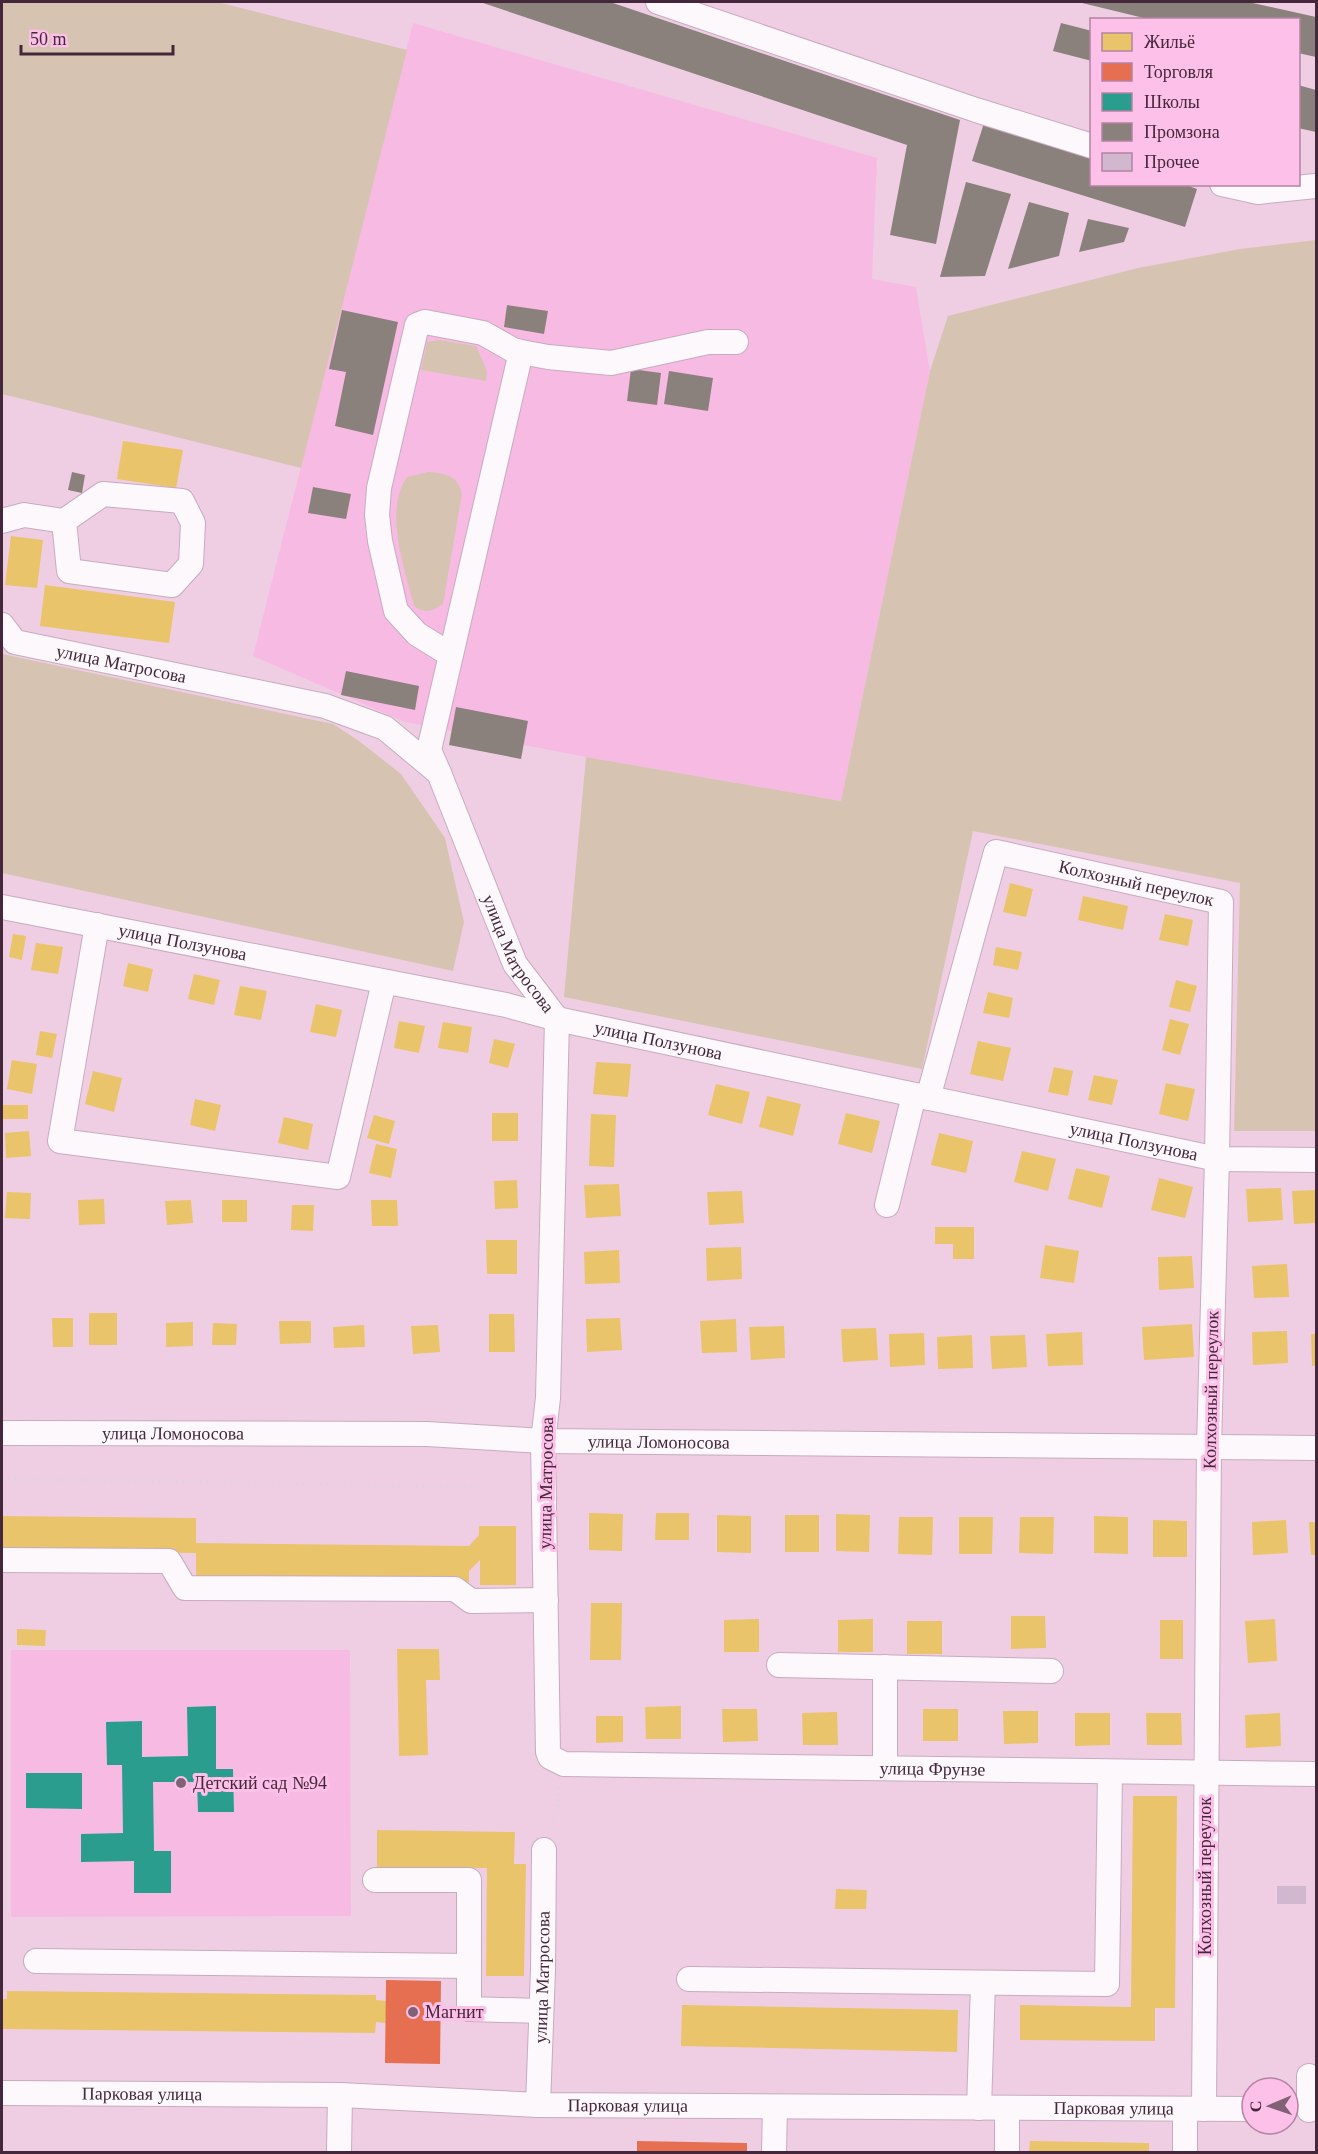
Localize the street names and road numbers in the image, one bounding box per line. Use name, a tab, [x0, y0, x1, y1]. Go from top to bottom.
street label: улица Матросова	[55, 641, 188, 687]
street label: Колхозный переулок	[1057, 856, 1216, 910]
street label: улица Матросова	[478, 892, 558, 1017]
street label: улица Ползунова	[117, 920, 249, 964]
street label: улица Ползунова	[593, 1017, 724, 1064]
street label: улица Ползунова	[1068, 1118, 1200, 1165]
street label: Колхозный переулок	[1200, 1310, 1222, 1469]
street label: улица Матросова	[535, 1417, 557, 1549]
street label: улица Ломоносова	[102, 1423, 244, 1444]
street label: улица Ломоносова	[588, 1431, 730, 1453]
street label: улица Фрунзе	[880, 1758, 986, 1780]
street label: Колхозный переулок	[1195, 1797, 1215, 1955]
street label: улица Матросова	[530, 1911, 553, 2044]
street label: Парковая улица	[82, 2083, 202, 2104]
street label: Парковая улица	[567, 2095, 688, 2116]
street label: Парковая улица	[1053, 2098, 1174, 2119]

